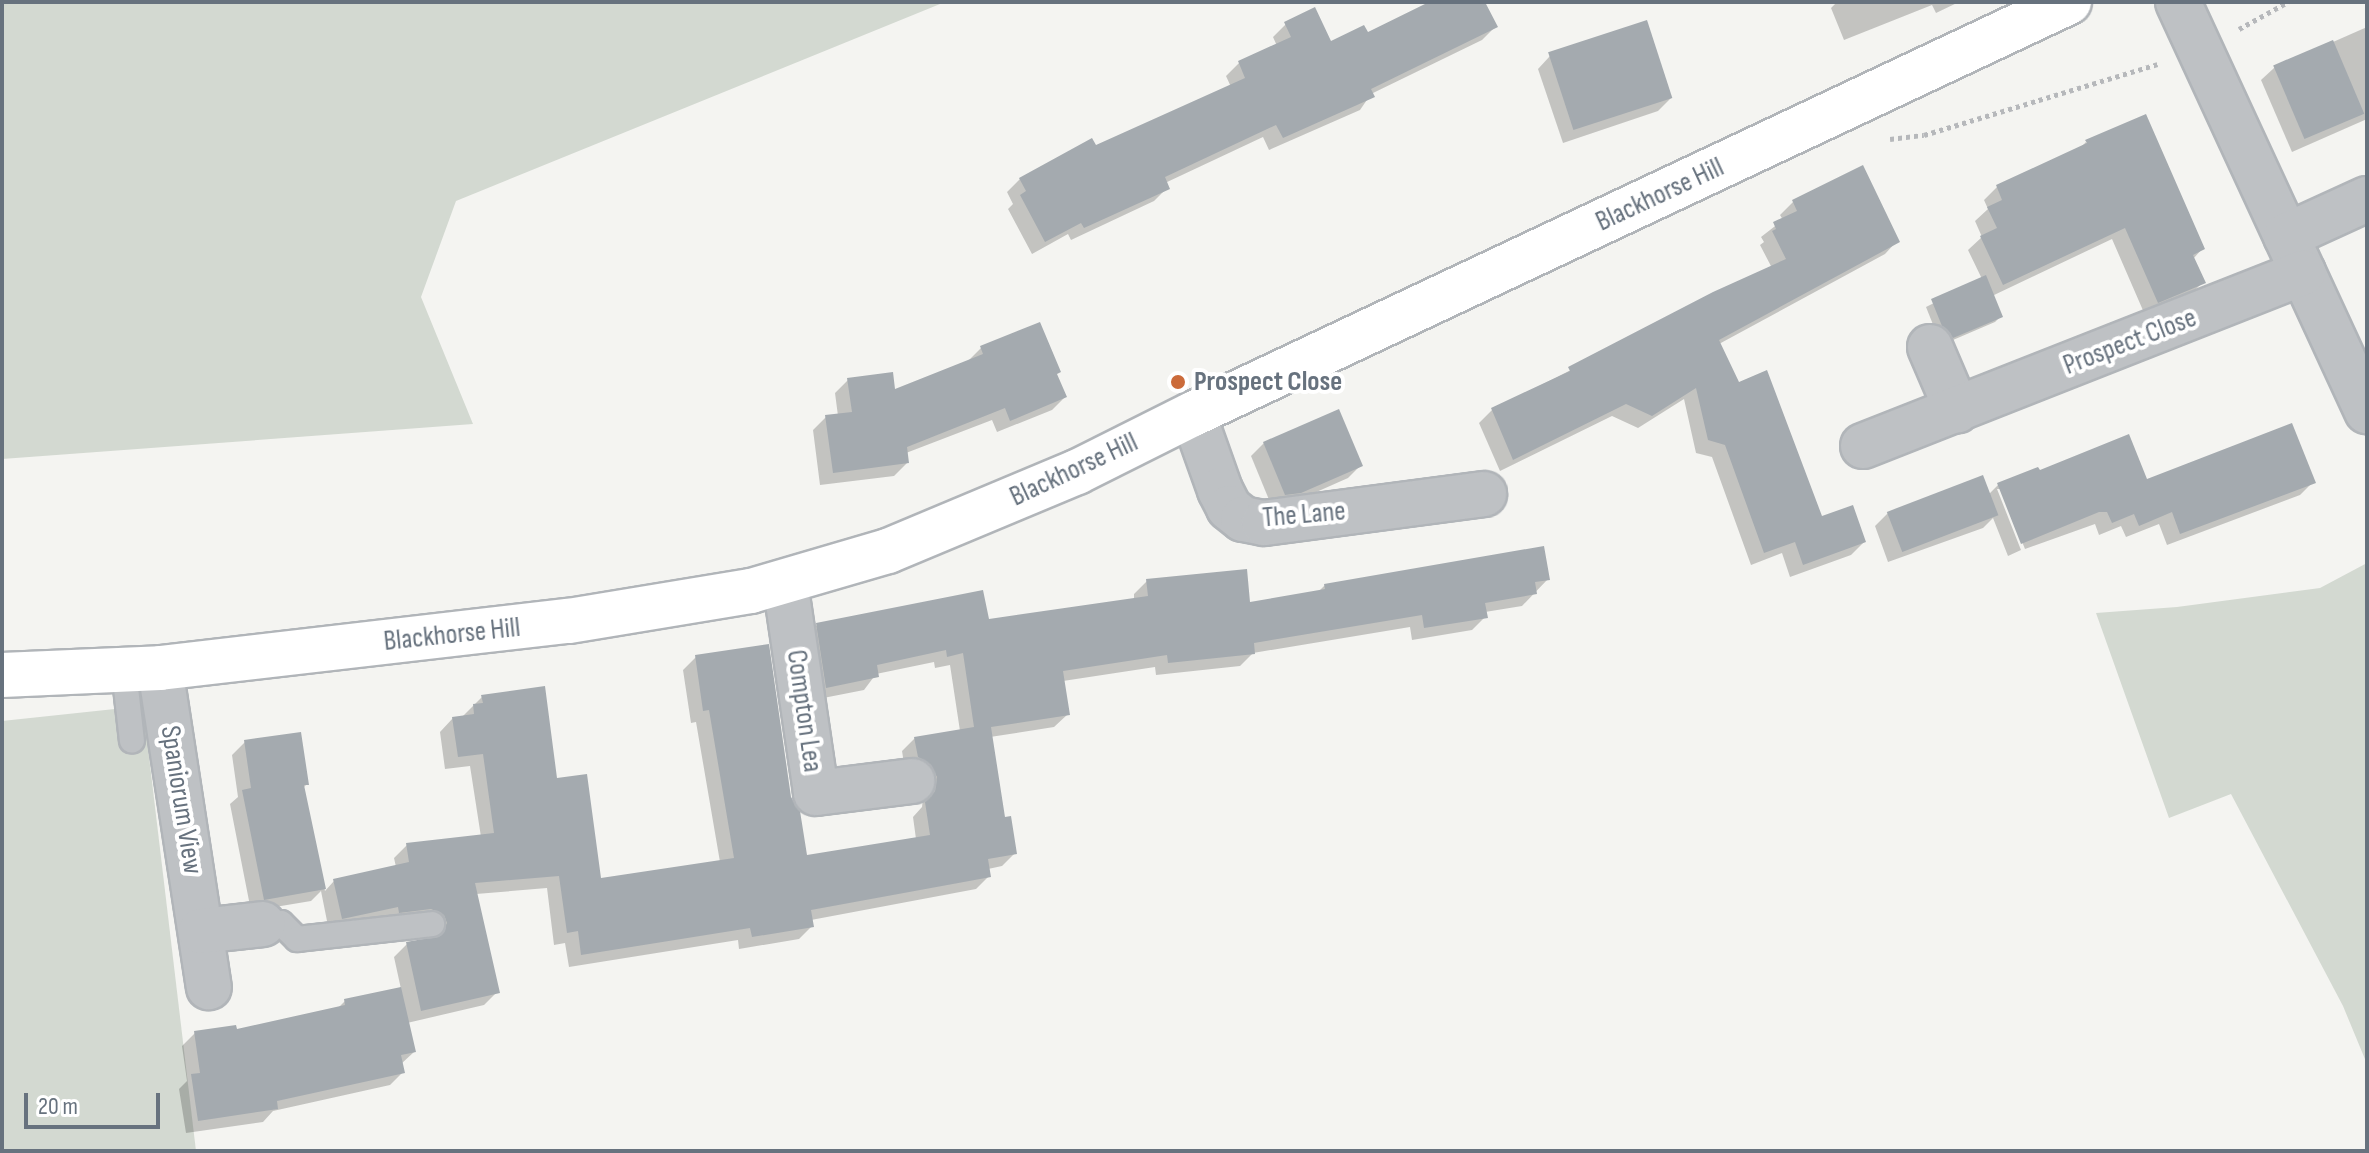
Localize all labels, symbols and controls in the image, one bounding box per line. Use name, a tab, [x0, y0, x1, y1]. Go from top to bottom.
street label: Blackhorse Hill	[1591, 151, 1729, 239]
street label: Prospect Close	[2059, 301, 2201, 383]
place label: Prospect Close	[1194, 365, 1342, 399]
marker: Prospect Close	[1169, 373, 1187, 391]
street label: Blackhorse Hill	[1005, 426, 1143, 514]
street label: The Lane	[1261, 495, 1347, 535]
street label: Blackhorse Hill	[382, 611, 522, 659]
street label: Compton Lea	[779, 648, 829, 774]
street label: Spaniorum View	[153, 723, 209, 877]
scale bar	[28, 1077, 164, 1127]
text: 20 m	[38, 1092, 78, 1121]

